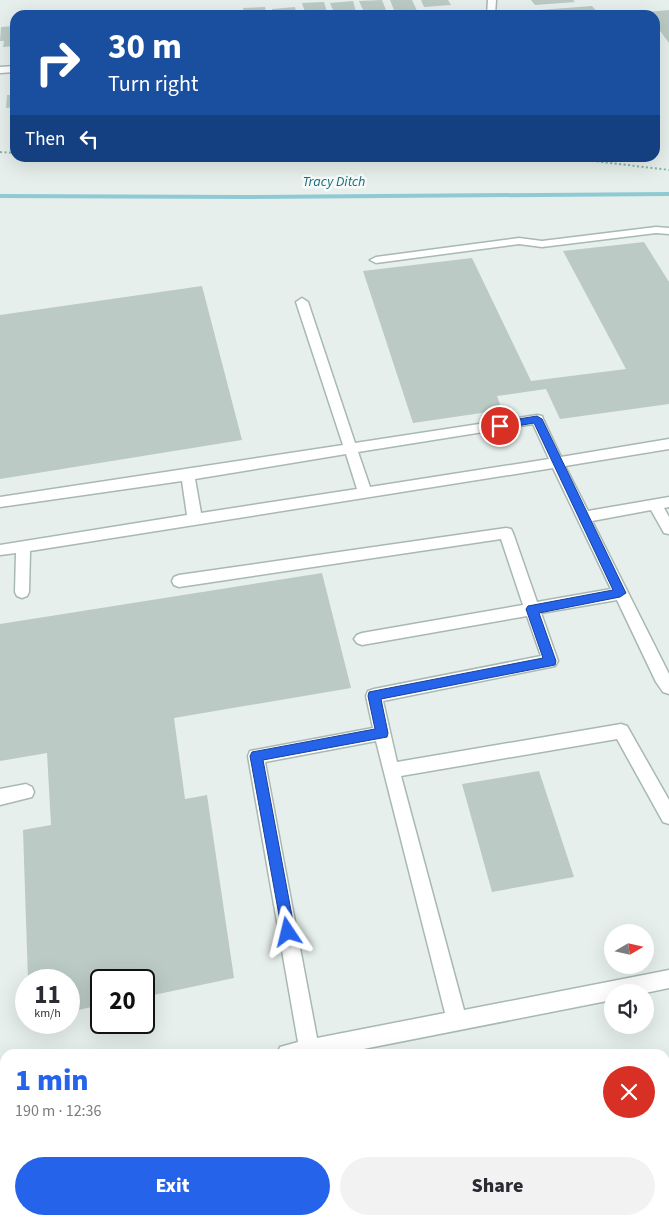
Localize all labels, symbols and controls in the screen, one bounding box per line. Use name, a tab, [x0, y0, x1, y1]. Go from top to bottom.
text: 30 m	[108, 22, 182, 72]
icon: right	[25, 30, 90, 95]
text: Turn right	[108, 68, 198, 100]
icon: left	[75, 125, 103, 153]
text: Then	[25, 126, 65, 153]
water label: Tracy Ditch	[303, 172, 365, 192]
pin	[479, 405, 521, 447]
icon: arrive	[486, 412, 514, 440]
position arrow	[261, 905, 313, 957]
north arrow	[604, 924, 654, 974]
map controls	[604, 924, 654, 1034]
speed limit sign: 20	[90, 969, 155, 1034]
text: 11	[34, 977, 61, 1013]
button: sound	[604, 984, 654, 1034]
text: km/h	[34, 1005, 61, 1022]
text: 1 min	[15, 1059, 89, 1102]
button: close	[603, 1066, 655, 1118]
text: 190 m · 12:36	[15, 1100, 102, 1122]
button: Exit	[15, 1157, 330, 1215]
button: Share	[340, 1157, 655, 1215]

